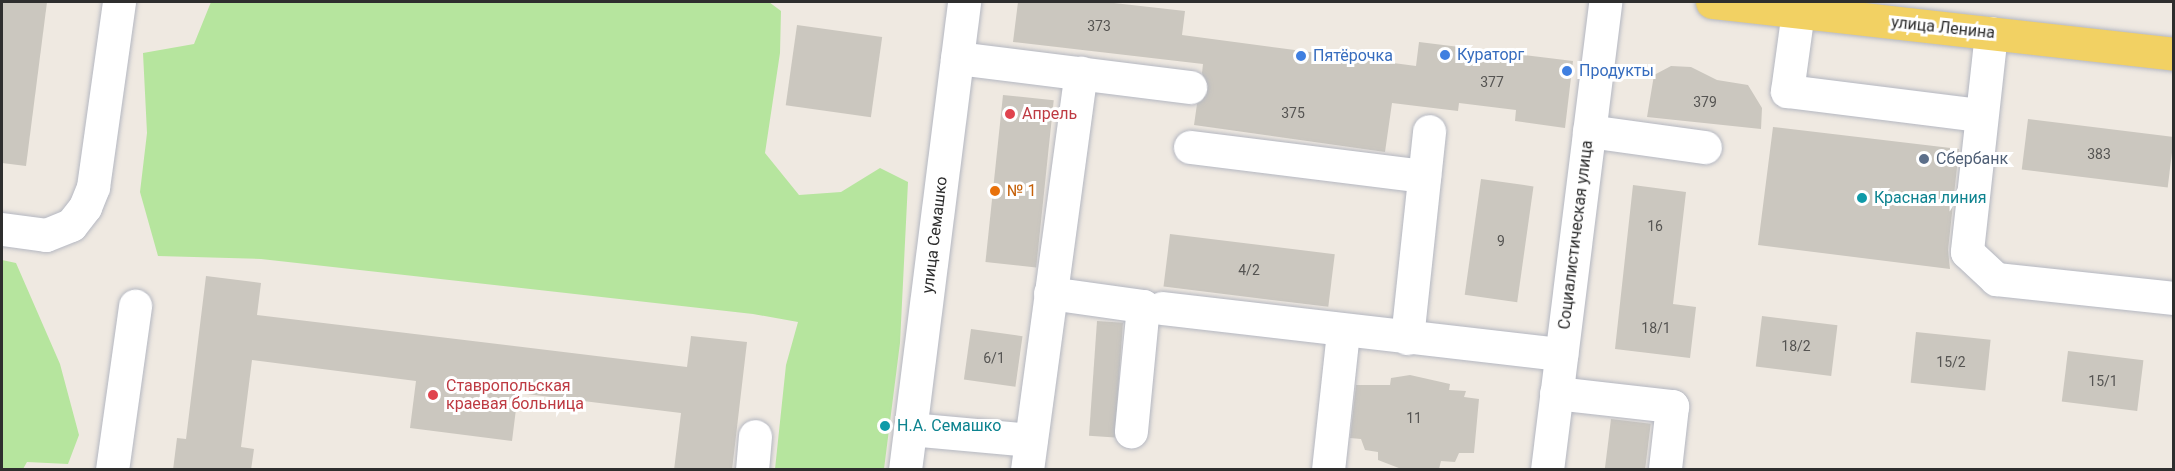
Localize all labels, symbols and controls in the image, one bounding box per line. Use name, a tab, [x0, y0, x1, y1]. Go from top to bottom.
street label: улица Ленина	[1890, 13, 1996, 43]
house number: 373	[1087, 18, 1111, 34]
place label: Кураторг	[1457, 45, 1524, 65]
place label: Пятёрочка	[1313, 46, 1393, 66]
marker: Кураторг	[1438, 48, 1452, 62]
marker: Пятёрочка	[1294, 49, 1308, 63]
place label: Продукты	[1579, 61, 1654, 81]
marker: Продукты	[1560, 64, 1574, 78]
house number: 377	[1480, 74, 1504, 90]
house number: 379	[1693, 94, 1717, 110]
place label: Апрель	[1022, 104, 1077, 124]
house number: 375	[1281, 105, 1305, 121]
marker: Апрель	[1003, 107, 1017, 121]
street label: Социалистическая улица	[1555, 139, 1597, 331]
house number: 383	[2087, 146, 2111, 162]
place label: Сбербанк	[1936, 149, 2008, 169]
marker: Сбербанк	[1917, 152, 1931, 166]
street label: улица Семашко	[918, 175, 952, 295]
place label: № 1	[1007, 181, 1036, 201]
marker: № 1	[988, 184, 1002, 198]
place label: Красная линия	[1874, 188, 1987, 208]
marker: Красная линия	[1855, 191, 1869, 205]
house number: 16	[1647, 218, 1663, 234]
house number: 9	[1497, 233, 1505, 249]
house number: 4/2	[1238, 262, 1260, 278]
house number: 18/1	[1641, 320, 1671, 336]
house number: 18/2	[1781, 338, 1811, 354]
house number: 6/1	[983, 350, 1005, 366]
house number: 15/2	[1936, 354, 1966, 370]
house number: 15/1	[2088, 373, 2118, 389]
place label: Ставропольская краевая больница	[446, 376, 584, 414]
marker: Ставропольская краевая больница	[424, 386, 442, 404]
house number: 11	[1406, 410, 1422, 426]
place label: Н.А. Семашко	[897, 416, 1001, 436]
marker: Н.А. Семашко	[878, 419, 892, 433]

